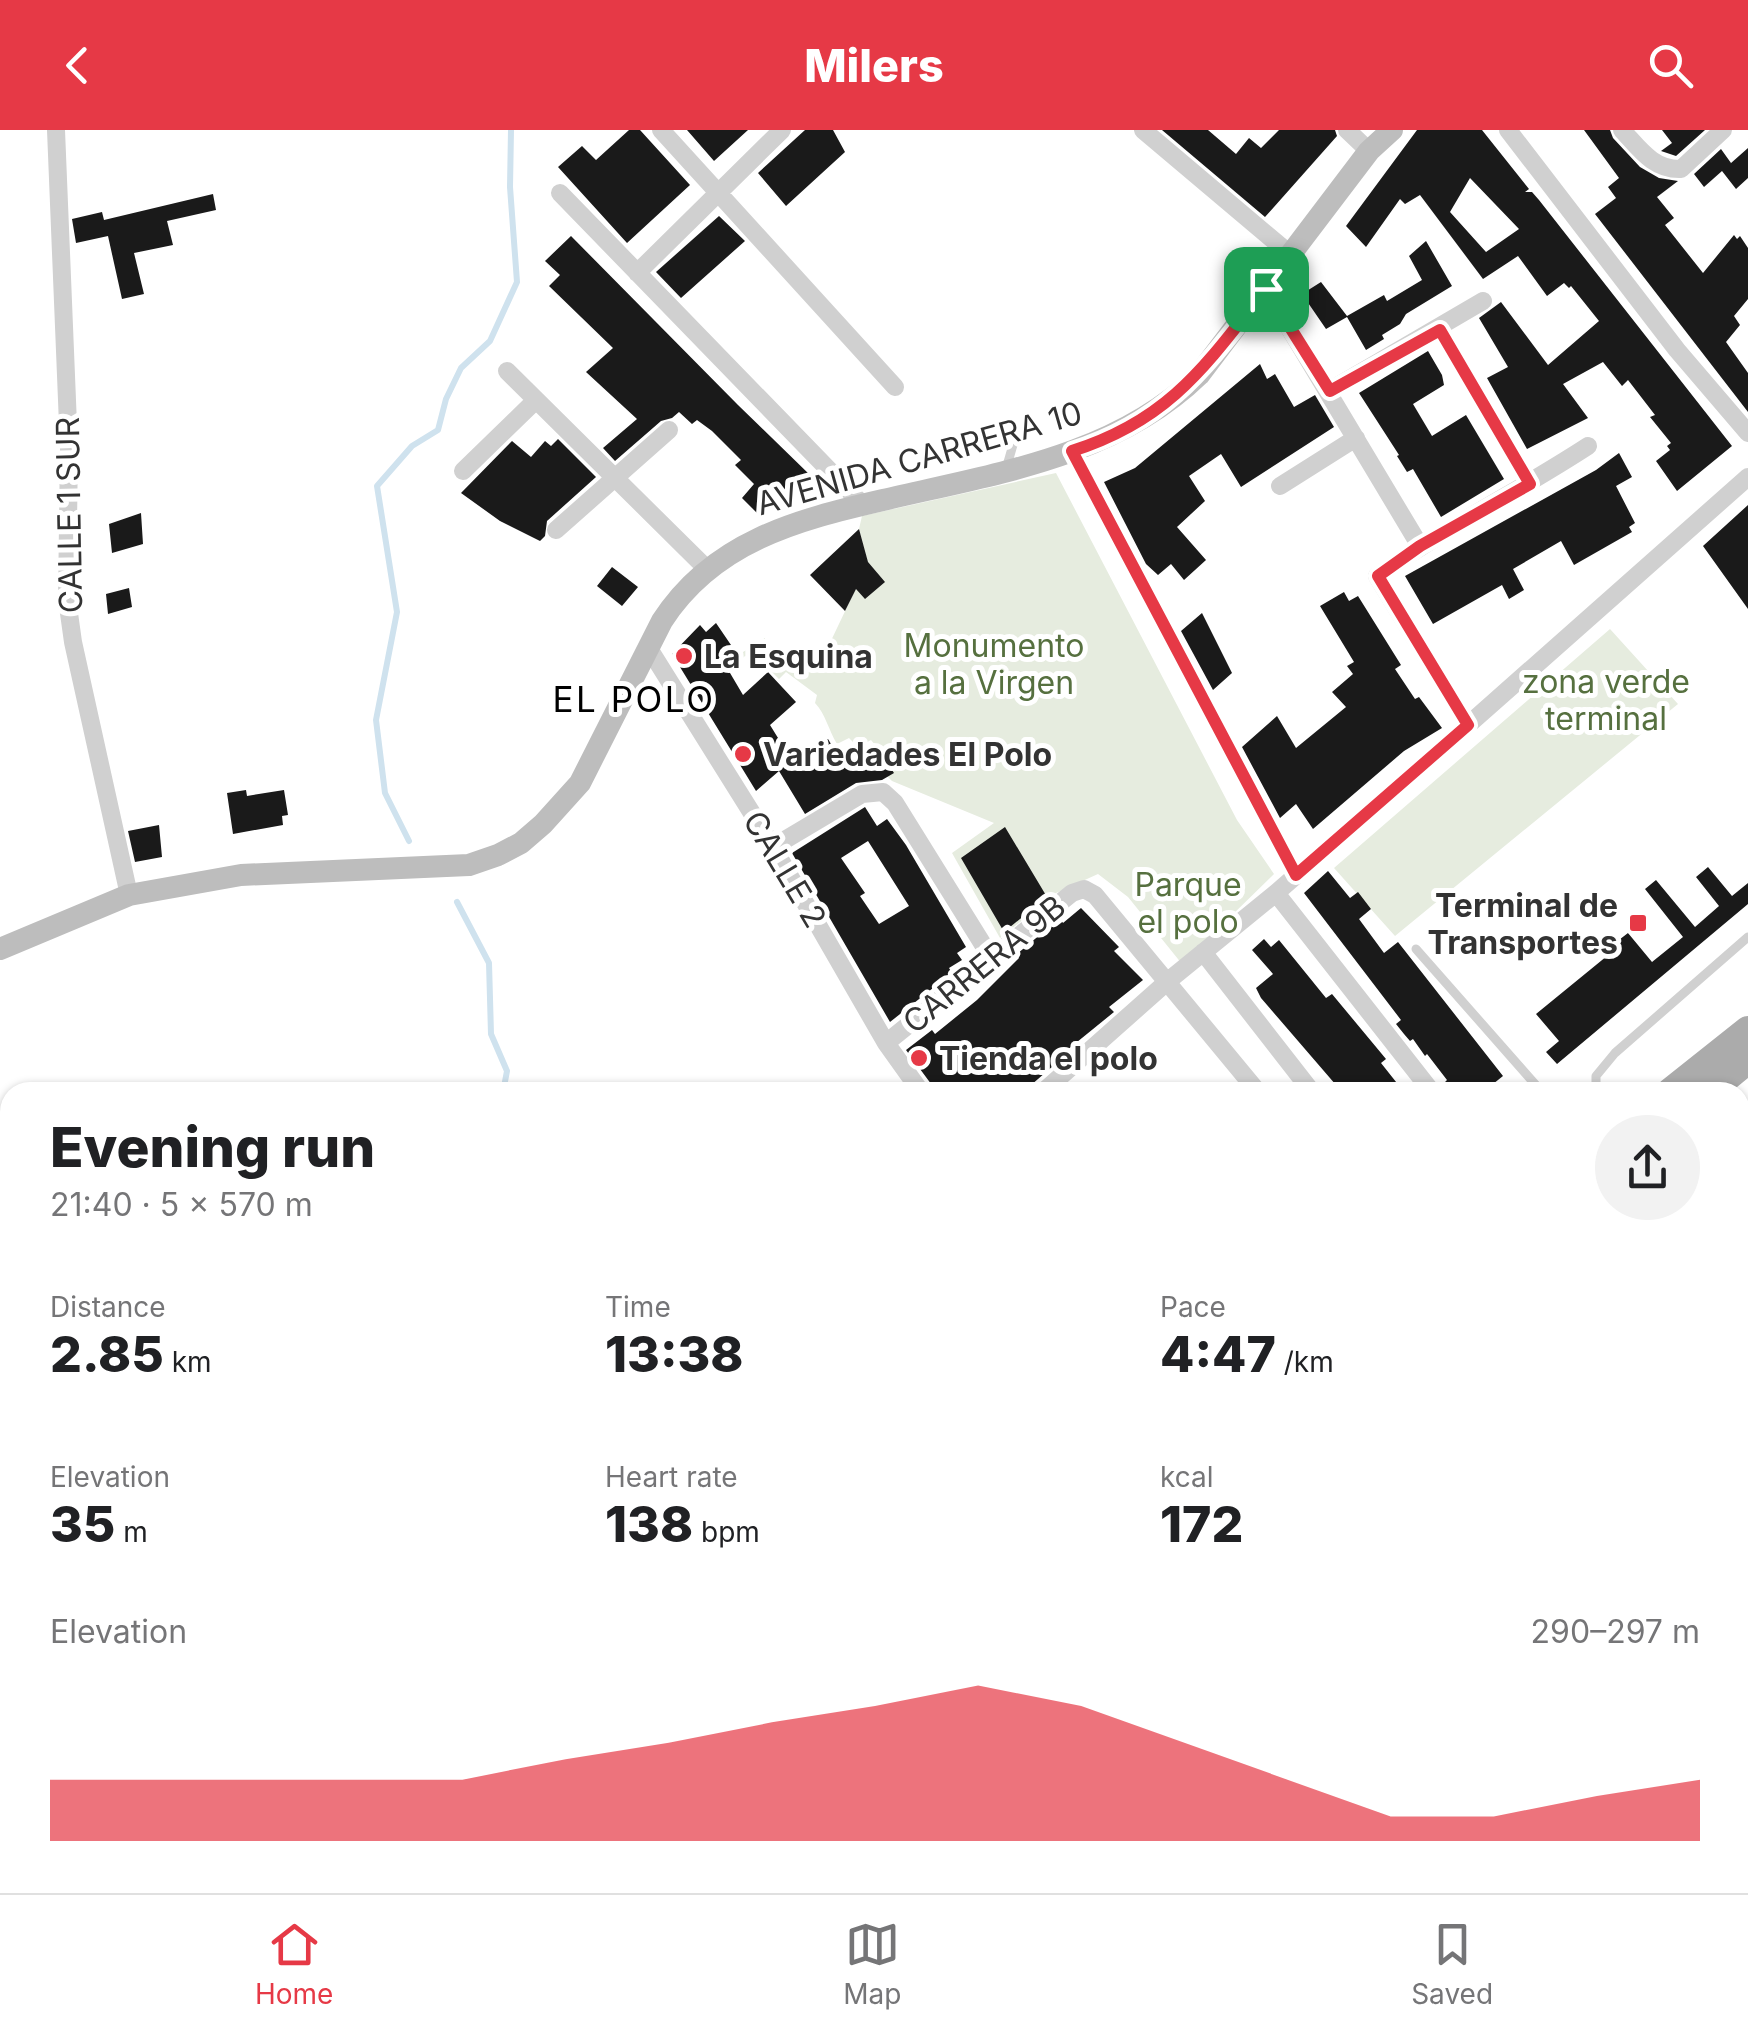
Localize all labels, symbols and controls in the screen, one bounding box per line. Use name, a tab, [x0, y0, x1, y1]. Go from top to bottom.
icon: back	[50, 38, 105, 93]
text: Milers	[804, 38, 944, 93]
icon: search	[1643, 38, 1698, 93]
pin	[1224, 247, 1309, 332]
icon: arrive	[1239, 262, 1294, 317]
street label: AVENIDA CARRERA 10	[752, 393, 1086, 523]
street label: CALLE 1 SUR	[48, 417, 90, 613]
park label: Monumento a la Virgen	[904, 626, 1084, 702]
place label: La Esquina	[704, 637, 873, 676]
marker: La Esquina	[673, 645, 695, 667]
park label: zona verde terminal	[1522, 662, 1690, 738]
district label: EL POLO	[553, 678, 715, 720]
place label: Variedades El Polo	[763, 735, 1052, 774]
marker: Variedades El Polo	[732, 743, 754, 765]
street label: CALLE 2	[735, 804, 835, 934]
park label: Parque el polo	[1134, 865, 1242, 941]
place label: Terminal de Transportes	[1428, 886, 1618, 962]
street label: CARRERA 9B	[895, 887, 1073, 1041]
marker: Terminal de Transportes	[1627, 912, 1649, 934]
place label: Tienda el polo	[939, 1039, 1158, 1078]
marker: Tienda el polo	[908, 1047, 930, 1069]
text: Evening run	[50, 1114, 375, 1180]
button: share	[1595, 1115, 1700, 1220]
text: 21:40 · 5 × 570 m	[50, 1185, 313, 1224]
text: Distance	[50, 1290, 166, 1324]
text: Time	[605, 1290, 671, 1324]
text: Pace	[1160, 1290, 1226, 1324]
text: 2.85	[50, 1324, 164, 1384]
text: 13:38	[605, 1324, 744, 1384]
text: 4:47	[1160, 1324, 1276, 1384]
text: km	[164, 1345, 212, 1379]
text: /km	[1276, 1345, 1334, 1379]
text: Elevation	[50, 1460, 170, 1494]
text: Heart rate	[605, 1460, 738, 1494]
text: kcal	[1160, 1460, 1214, 1494]
text: 35	[50, 1494, 115, 1554]
text: 138	[605, 1494, 693, 1554]
text: 172	[1160, 1494, 1243, 1554]
text: m	[115, 1515, 148, 1549]
text: bpm	[693, 1515, 760, 1549]
text: Elevation	[50, 1612, 187, 1651]
text: 290–297 m	[1531, 1612, 1700, 1651]
tab: Home	[255, 1917, 333, 2011]
tab: Map	[843, 1917, 901, 2011]
tab: Saved	[1411, 1917, 1493, 2011]

